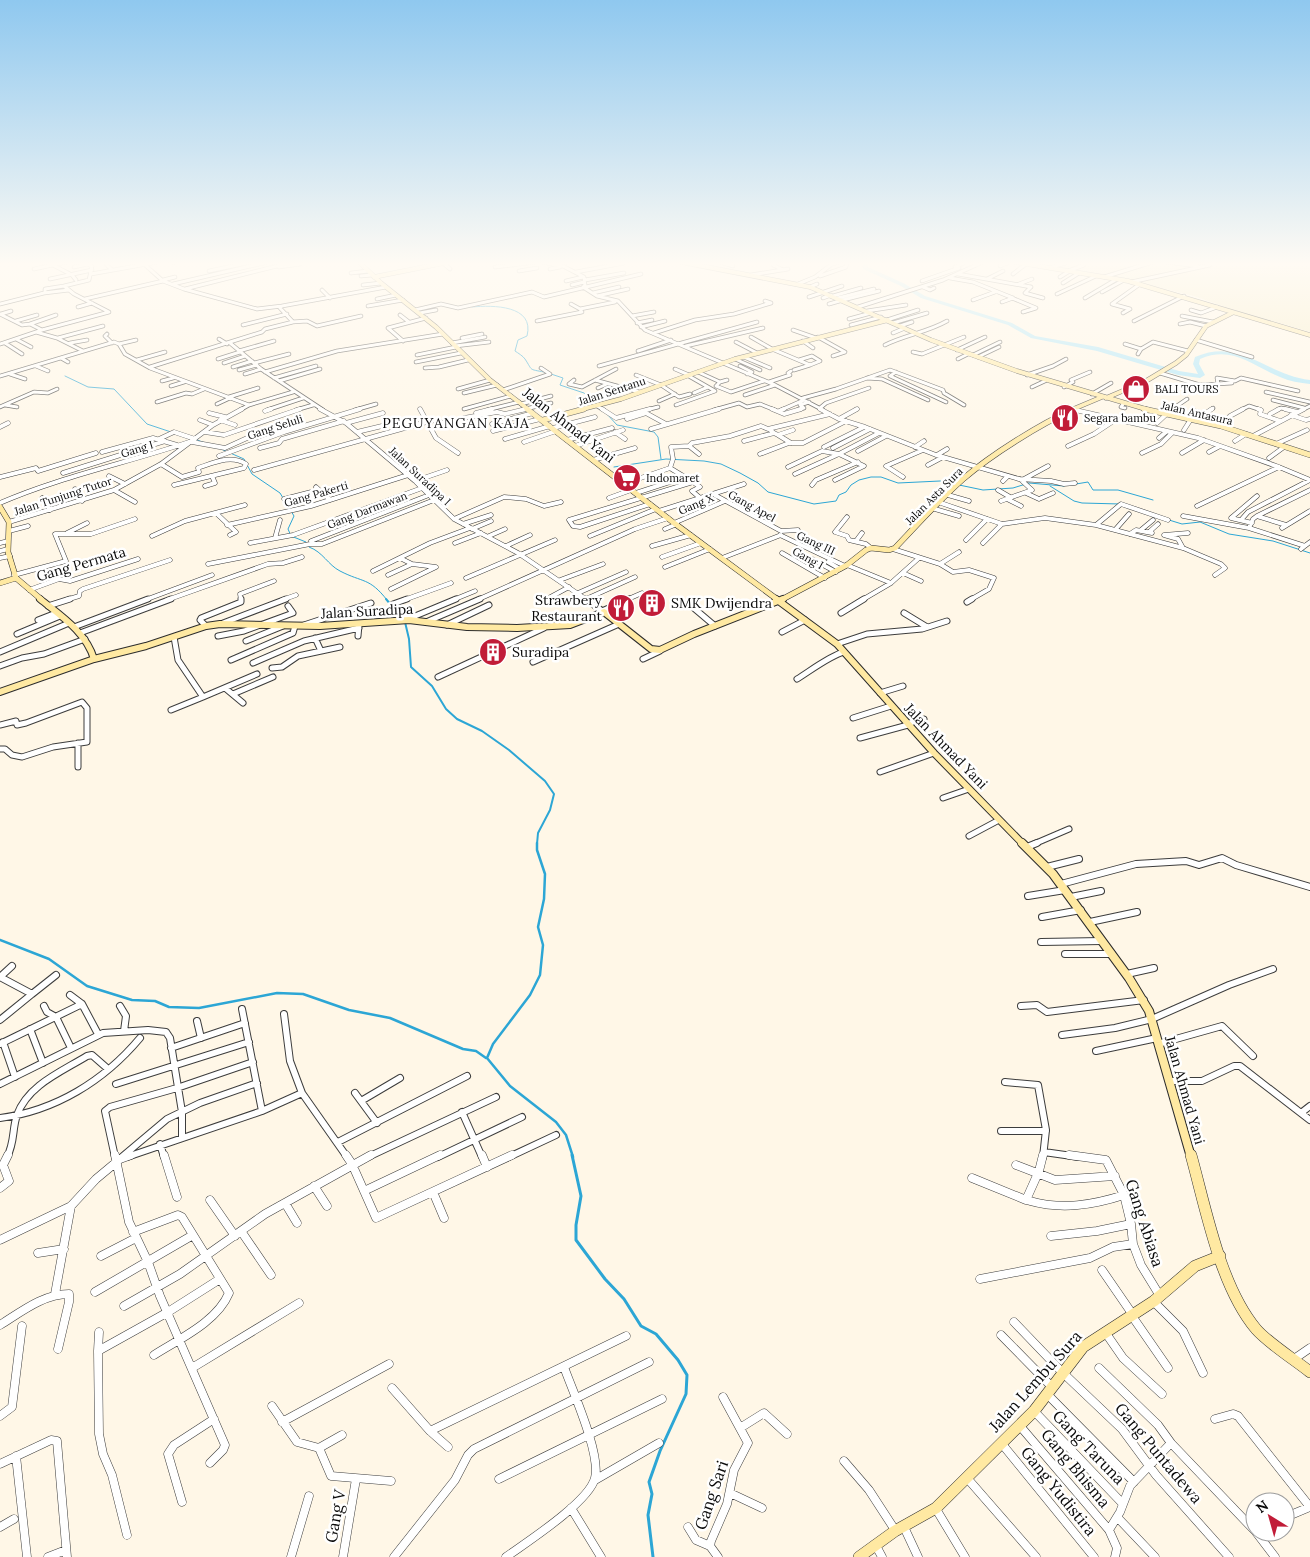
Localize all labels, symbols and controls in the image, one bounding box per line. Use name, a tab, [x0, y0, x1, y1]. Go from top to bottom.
street label: Jalan Sentanu	[576, 373, 648, 409]
shop icon: BALI TOURS	[1121, 374, 1151, 404]
place label: BALI TOURS	[1155, 382, 1218, 396]
street label: Jalan Ahmad Yani	[518, 383, 619, 467]
street label: Jalan Antasura	[1159, 398, 1235, 428]
restaurant icon: Segara bambu	[1050, 403, 1080, 433]
street label: Gang Seluli	[245, 411, 305, 443]
place label: Segara bambu	[1084, 411, 1157, 425]
district label: PEGUYANGAN KAJA	[382, 414, 530, 432]
street label: Gang I	[119, 437, 155, 461]
street label: Jalan Suradipa I	[385, 443, 454, 508]
supermarket icon: Indomaret	[612, 463, 642, 493]
street label: Jalan Asta Sura	[902, 464, 966, 528]
place label: Indomaret	[646, 471, 700, 485]
street label: Jalan Tunjung Tutor	[11, 474, 114, 519]
street label: Gang Pakerti	[282, 478, 350, 510]
street label: Gang Apel	[726, 487, 778, 525]
street label: Gang Darmawan	[325, 488, 409, 532]
street label: Gang X	[676, 490, 716, 518]
street label: Gang III	[795, 528, 837, 558]
street label: Gang Permata	[34, 543, 128, 585]
street label: Gang I	[790, 544, 826, 572]
building icon: SMK Dwijendra	[637, 588, 667, 618]
place label: Strawbery Restaurant	[531, 591, 603, 625]
restaurant icon: Strawbery Restaurant	[606, 593, 636, 623]
place label: SMK Dwijendra	[671, 594, 772, 612]
street label: Jalan Suradipa	[319, 600, 414, 622]
building icon: Suradipa	[478, 637, 508, 667]
place label: Suradipa	[512, 643, 569, 661]
street label: Jalan Ahmad Yani	[900, 699, 991, 793]
street label: Jalan Ahmad Yani	[1161, 1033, 1209, 1146]
street label: Gang Abiasa	[1121, 1177, 1169, 1269]
street label: Jalan Lembu Sura	[984, 1326, 1086, 1437]
street label: Gang Puntadewa	[1111, 1398, 1207, 1508]
street label: Gang Taruna	[1049, 1406, 1129, 1488]
street label: Gang Bhisma	[1037, 1424, 1115, 1512]
street label: Gang Yudistira	[1017, 1442, 1101, 1540]
street label: Gang Sari	[690, 1458, 732, 1532]
street label: Gang V	[320, 1487, 350, 1544]
north arrow	[1245, 1492, 1295, 1542]
text: N	[1252, 1496, 1272, 1517]

